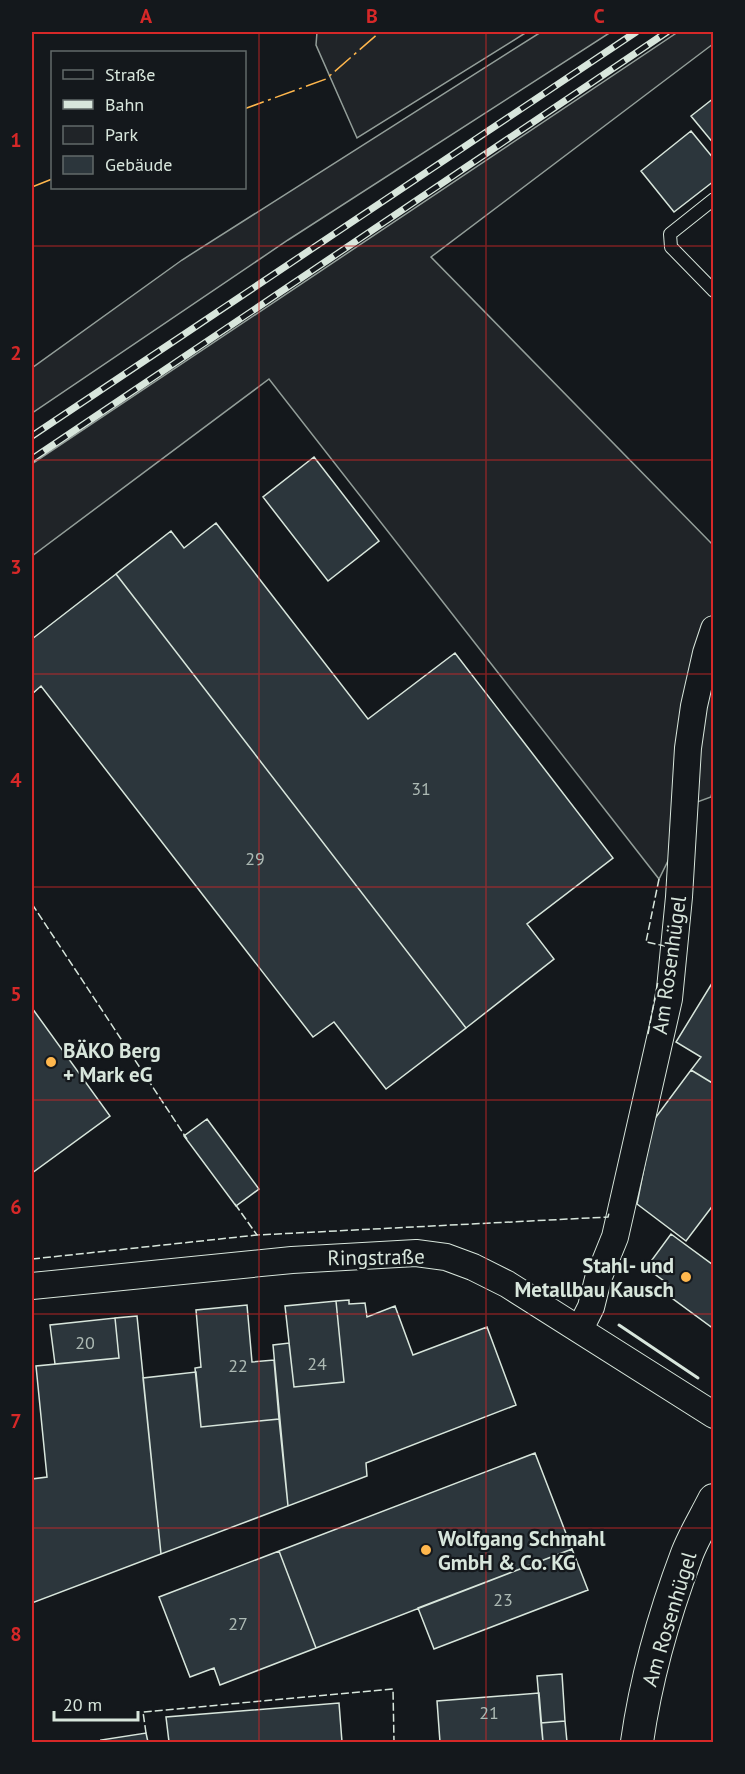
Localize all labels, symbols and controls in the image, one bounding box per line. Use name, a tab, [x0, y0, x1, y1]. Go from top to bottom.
text: A	[140, 3, 153, 29]
text: B	[366, 3, 378, 29]
text: C	[593, 3, 605, 29]
legend	[51, 51, 246, 189]
text: Straße	[105, 63, 156, 86]
text: Bahn	[105, 93, 144, 116]
text: Park	[105, 123, 138, 146]
text: 1	[10, 127, 22, 153]
text: Gebäude	[105, 153, 172, 176]
text: 2	[10, 340, 22, 366]
text: 3	[10, 554, 22, 580]
text: 4	[10, 767, 22, 793]
house number: 31	[411, 777, 431, 800]
house number: 29	[245, 847, 265, 870]
street label: Am Rosenhügel	[646, 894, 692, 1036]
text: 5	[10, 981, 22, 1007]
place label: BÄKO Berg + Mark eG	[63, 1037, 161, 1088]
marker: BÄKO Berg + Mark eG	[44, 1055, 58, 1069]
text: 6	[10, 1194, 22, 1220]
street label: Ringstraße	[327, 1243, 425, 1271]
place label: Stahl- und Metallbau Kausch	[514, 1252, 674, 1303]
marker: Stahl- und Metallbau Kausch	[679, 1270, 693, 1284]
house number: 20	[75, 1331, 95, 1354]
house number: 24	[307, 1352, 327, 1375]
house number: 22	[228, 1354, 248, 1377]
text: 7	[10, 1408, 22, 1434]
place label: Wolfgang Schmahl GmbH & Co. KG	[438, 1525, 606, 1576]
marker: Wolfgang Schmahl GmbH & Co. KG	[419, 1543, 433, 1557]
street label: Am Rosenhügel	[636, 1548, 702, 1690]
house number: 23	[493, 1588, 513, 1611]
house number: 27	[228, 1612, 248, 1635]
text: 8	[10, 1621, 22, 1647]
scale bar	[54, 1684, 138, 1722]
text: 20 m	[63, 1693, 102, 1716]
house number: 21	[479, 1701, 499, 1724]

